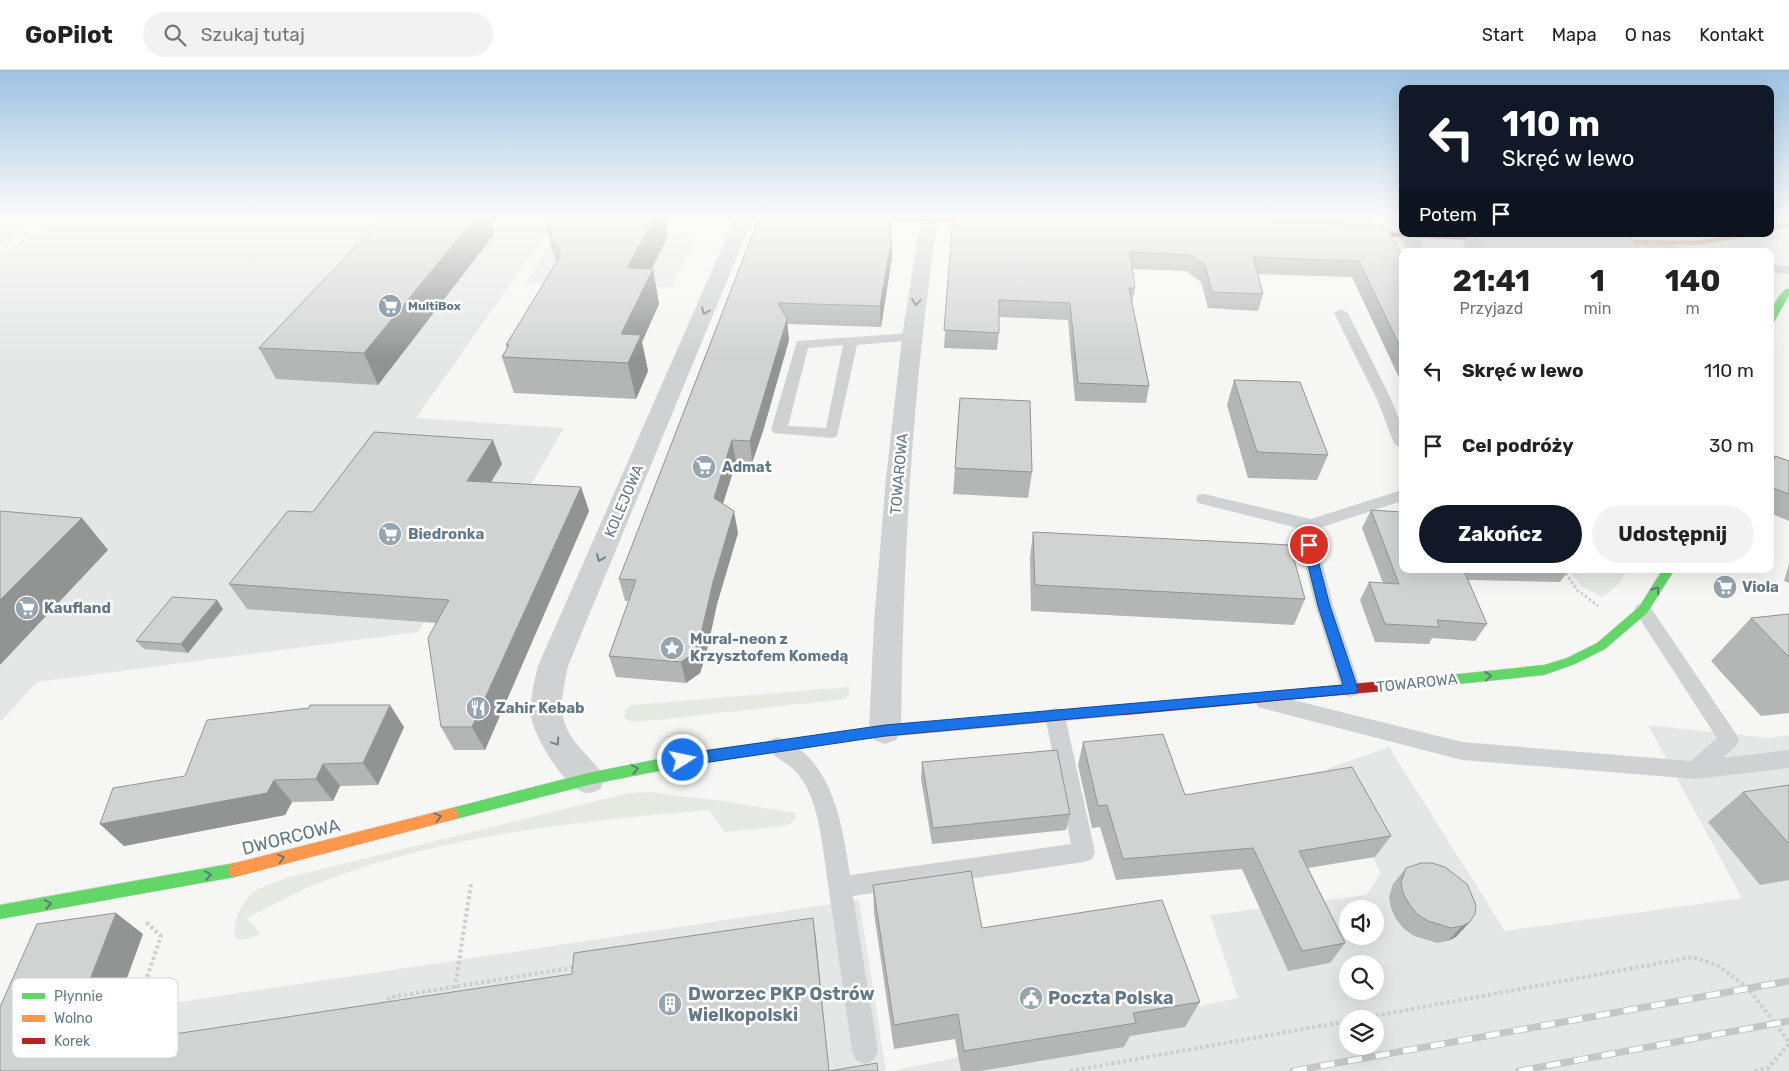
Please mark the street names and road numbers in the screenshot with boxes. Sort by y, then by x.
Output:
street label: TOWAROWA [886,433,912,515]
street label: KOLEJOWA [601,462,647,540]
street label: TOWAROWA [1375,670,1459,696]
street label: DWORCOWA [240,814,342,860]

